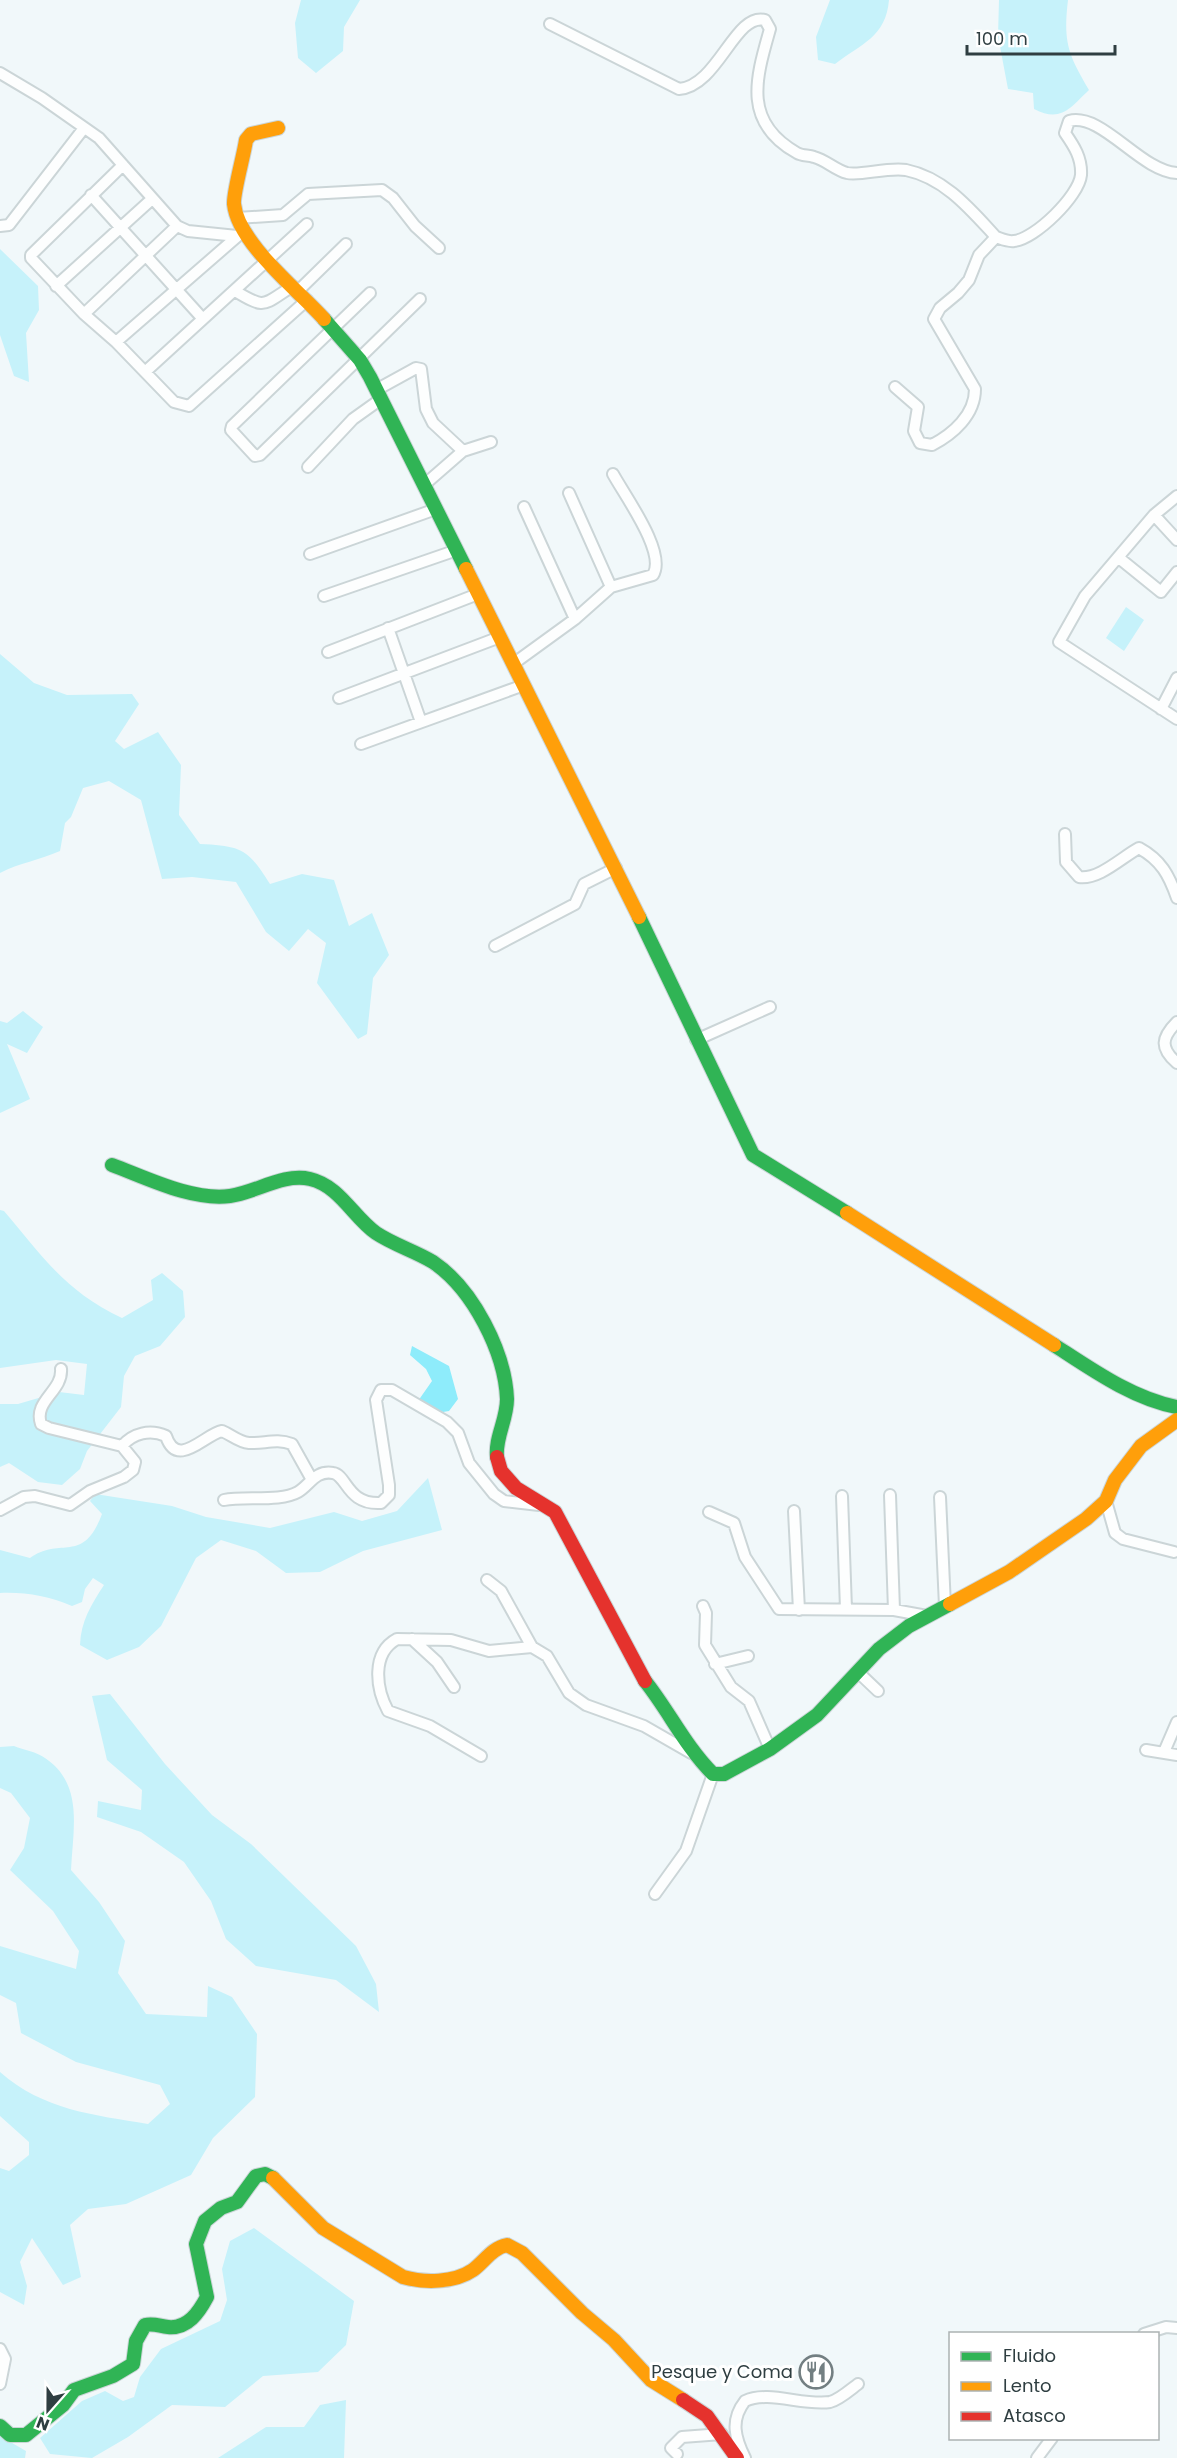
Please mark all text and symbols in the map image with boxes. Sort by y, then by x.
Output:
scale bar [967,18,1116,56]
text: 100 m [976,26,1028,51]
legend [949,2332,1159,2440]
text: Fluido [1003,2343,1056,2368]
restaurant icon: Pesque y Coma [798,2354,834,2390]
place label: Pesque y Coma [651,2359,793,2384]
text: Lento [1003,2373,1052,2398]
north arrow [18,2380,78,2440]
text: Atasco [1003,2403,1066,2428]
text: N [33,2411,53,2436]

